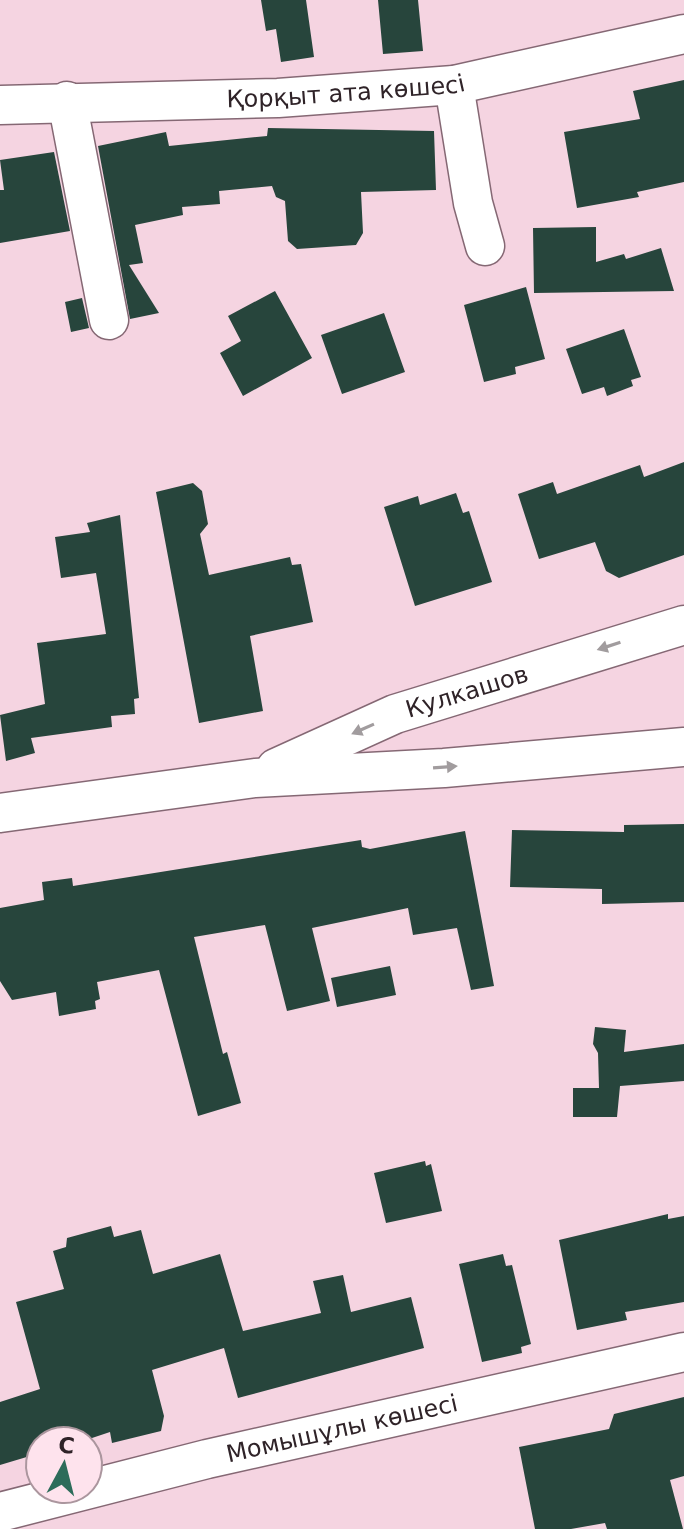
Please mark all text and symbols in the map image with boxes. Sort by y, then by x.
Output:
street label: Қорқыт ата көшесі [226,69,468,113]
one-way arrow [597,641,621,653]
street label: Кулкашов [402,660,532,724]
one-way arrow [351,722,375,736]
one-way arrow [433,760,458,773]
street label: Момышұлы көшесі [224,1389,460,1468]
north arrow [24,1425,104,1505]
text: С [57,1432,76,1459]

